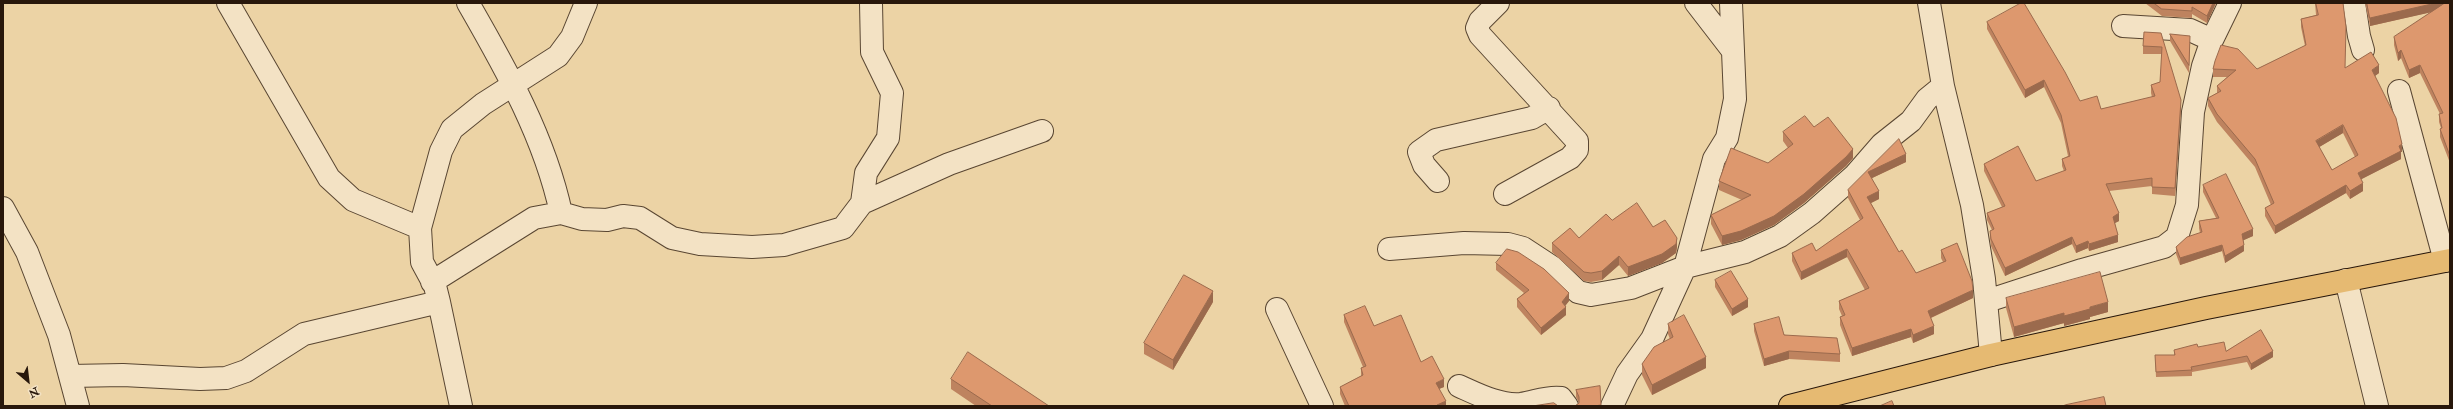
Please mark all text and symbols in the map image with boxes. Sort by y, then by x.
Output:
north arrow [8,361,48,401]
text: N [26,384,41,400]

